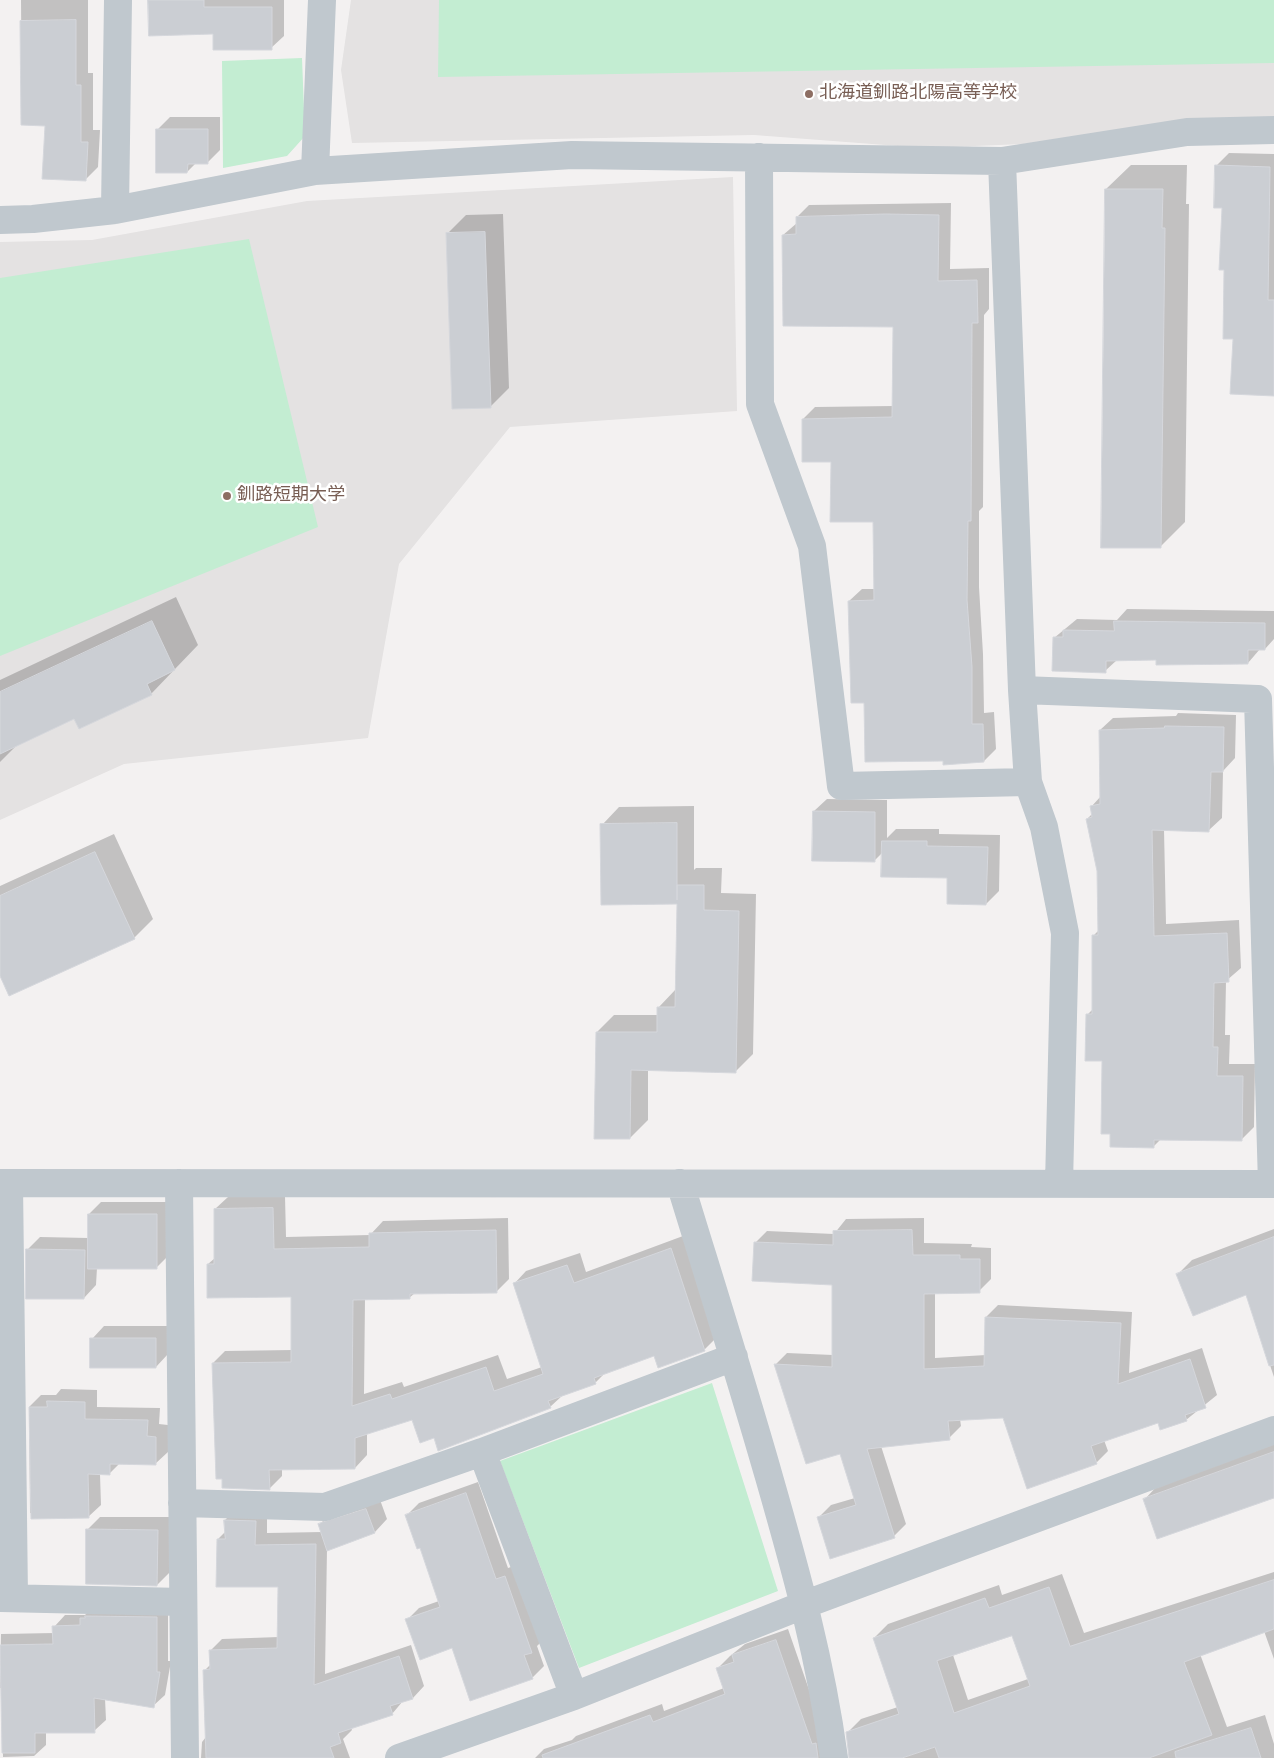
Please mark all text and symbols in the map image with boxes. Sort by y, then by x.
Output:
place label: 北海道釧路北陽高等学校 [819,83,1017,105]
marker: 北海道釧路北陽高等学校 [803,88,815,100]
place label: 釧路短期大学 [237,485,345,507]
marker: 釧路短期大学 [221,490,233,502]

